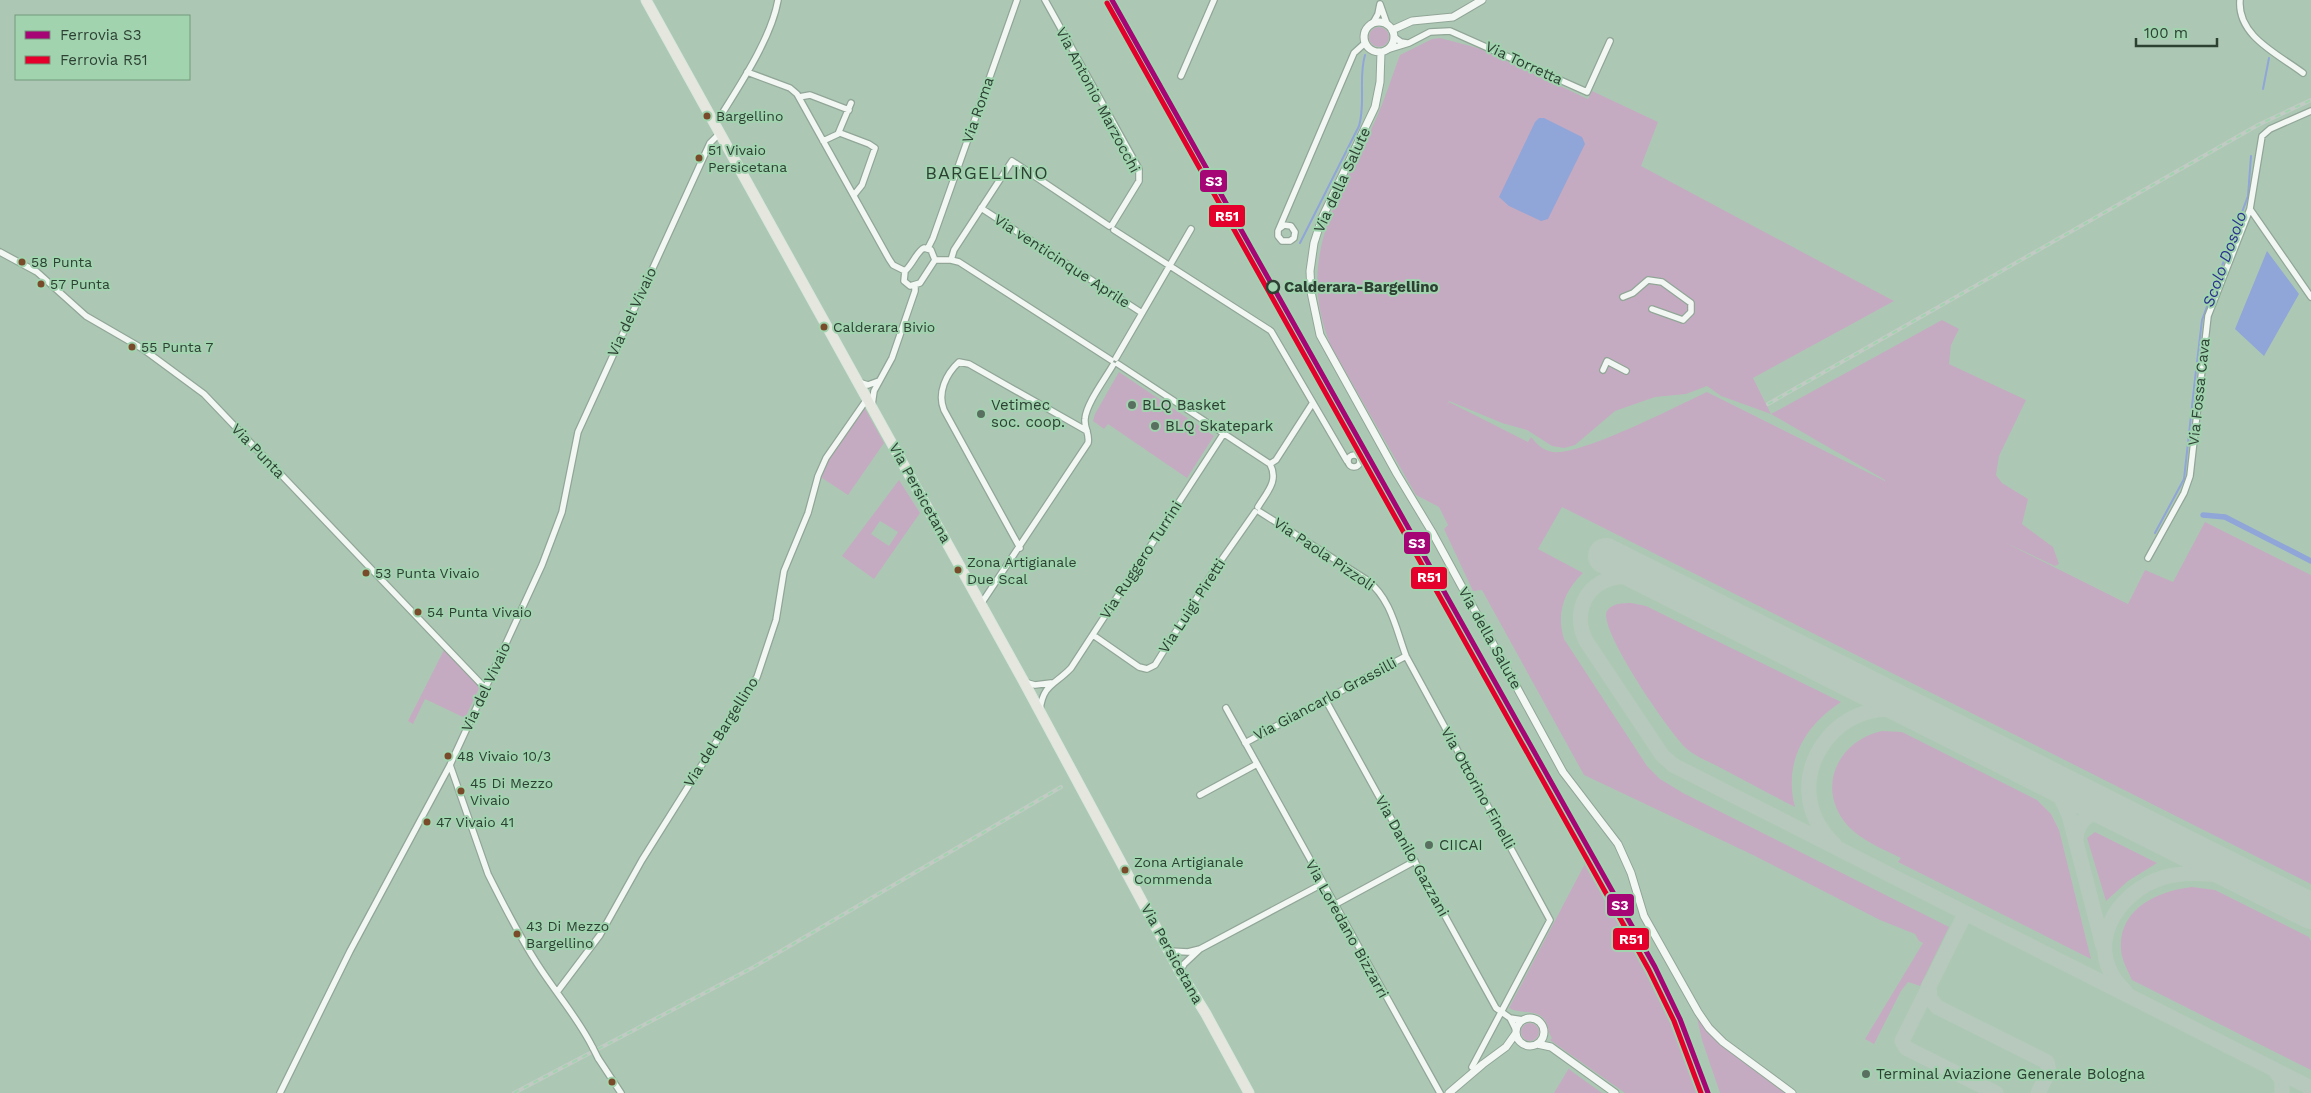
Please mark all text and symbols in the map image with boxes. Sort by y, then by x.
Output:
legend [15,15,190,80]
scale bar [2136,15,2217,47]
street label: Via Antonio Marzocchi [1052,24,1144,176]
text: 100 m [2144,24,2188,42]
text: Ferrovia S3 [60,26,141,44]
street label: Via Torretta [1482,37,1566,89]
text: Ferrovia R51 [60,51,148,69]
street label: Via Roma [958,74,998,145]
place label: Bargellino [716,108,783,124]
marker: Bargellino [702,111,712,121]
street label: Via della Salute [1310,124,1374,236]
place label: 51 Vivaio Persicetana [708,142,787,175]
marker: 51 Vivaio Persicetana [694,153,704,163]
district label: BARGELLINO [925,162,1049,183]
line badge: S3 [1199,169,1228,193]
text: S3 [1205,173,1223,189]
line badge: R51 [1208,204,1246,228]
text: R51 [1215,208,1239,224]
water label: Scolo Dosolo [2198,209,2251,310]
street label: Via venticinque Aprile [991,210,1133,312]
place label: 58 Punta [31,254,92,270]
marker: 58 Punta [17,257,27,267]
street label: Via del Vivaio [603,264,661,360]
place label: 57 Punta [50,276,110,292]
place label: Calderara-Bargellino [1284,278,1439,296]
marker: 57 Punta [36,279,46,289]
marker: Calderara-Bargellino [1266,280,1280,294]
place label: Calderara Bivio [833,319,935,335]
marker: Calderara Bivio [819,322,829,332]
street label: Via Fossa Cava [2184,337,2214,447]
place label: 55 Punta 7 [141,339,213,355]
marker: 55 Punta 7 [127,342,137,352]
place label: Vetimec soc. coop. [991,396,1065,431]
place label: BLQ Basket [1142,396,1227,414]
marker: BLQ Basket [1126,399,1138,411]
marker: Vetimec soc. coop. [975,408,987,420]
place label: BLQ Skatepark [1165,417,1274,435]
street label: Via Punta [227,420,289,483]
marker: BLQ Skatepark [1149,420,1161,432]
street label: Via Persicetana [885,440,955,547]
street label: Via Ruggero Turrini [1096,498,1186,622]
street label: Via Paola Pizzoli [1270,514,1378,594]
line badge: S3 [1403,531,1431,555]
text: S3 [1408,535,1426,551]
place label: Zona Artigianale Due Scal [967,554,1077,587]
street label: Via Luigi Piretti [1155,555,1229,657]
place label: 53 Punta Vivaio [375,565,480,581]
marker: Zona Artigianale Due Scal [953,565,963,575]
line badge: R51 [1410,566,1448,590]
marker: 53 Punta Vivaio [361,568,371,578]
text: R51 [1417,569,1441,585]
street label: Via della Salute [1454,584,1526,692]
place label: 54 Punta Vivaio [427,604,532,620]
marker: 54 Punta Vivaio [413,607,423,617]
street label: Via del Vivaio [457,639,515,735]
street label: Via Giancarlo Grassilli [1250,654,1400,744]
street label: Via del Bargellino [680,674,762,790]
street label: Via Ottorino Finelli [1437,724,1519,852]
place label: 48 Vivaio 10/3 [457,748,551,764]
marker: 48 Vivaio 10/3 [443,751,453,761]
place label: 45 Di Mezzo Vivaio [470,775,553,808]
marker: 45 Di Mezzo Vivaio [456,786,466,796]
street label: Via Danilo Gazzani [1371,792,1453,920]
place label: 47 Vivaio 41 [436,814,514,830]
marker: 47 Vivaio 41 [422,817,432,827]
place label: CIICAI [1439,836,1483,854]
marker: CIICAI [1423,839,1435,851]
place label: Zona Artigianale Commenda [1134,854,1244,887]
street label: Via Loredano Bizzarri [1302,857,1392,1001]
marker: Zona Artigianale Commenda [1120,865,1130,875]
line badge: S3 [1606,893,1635,917]
text: S3 [1611,897,1629,913]
street label: Via Persicetana [1137,901,1207,1008]
place label: 43 Di Mezzo Bargellino [526,918,609,951]
line badge: R51 [1612,927,1650,951]
marker: 43 Di Mezzo Bargellino [512,929,522,939]
text: R51 [1619,931,1643,947]
place label: Terminal Aviazione Generale Bologna [1876,1065,2145,1083]
marker: Terminal Aviazione Generale Bologna [1860,1068,1872,1080]
unlabelled marker [607,1077,617,1087]

